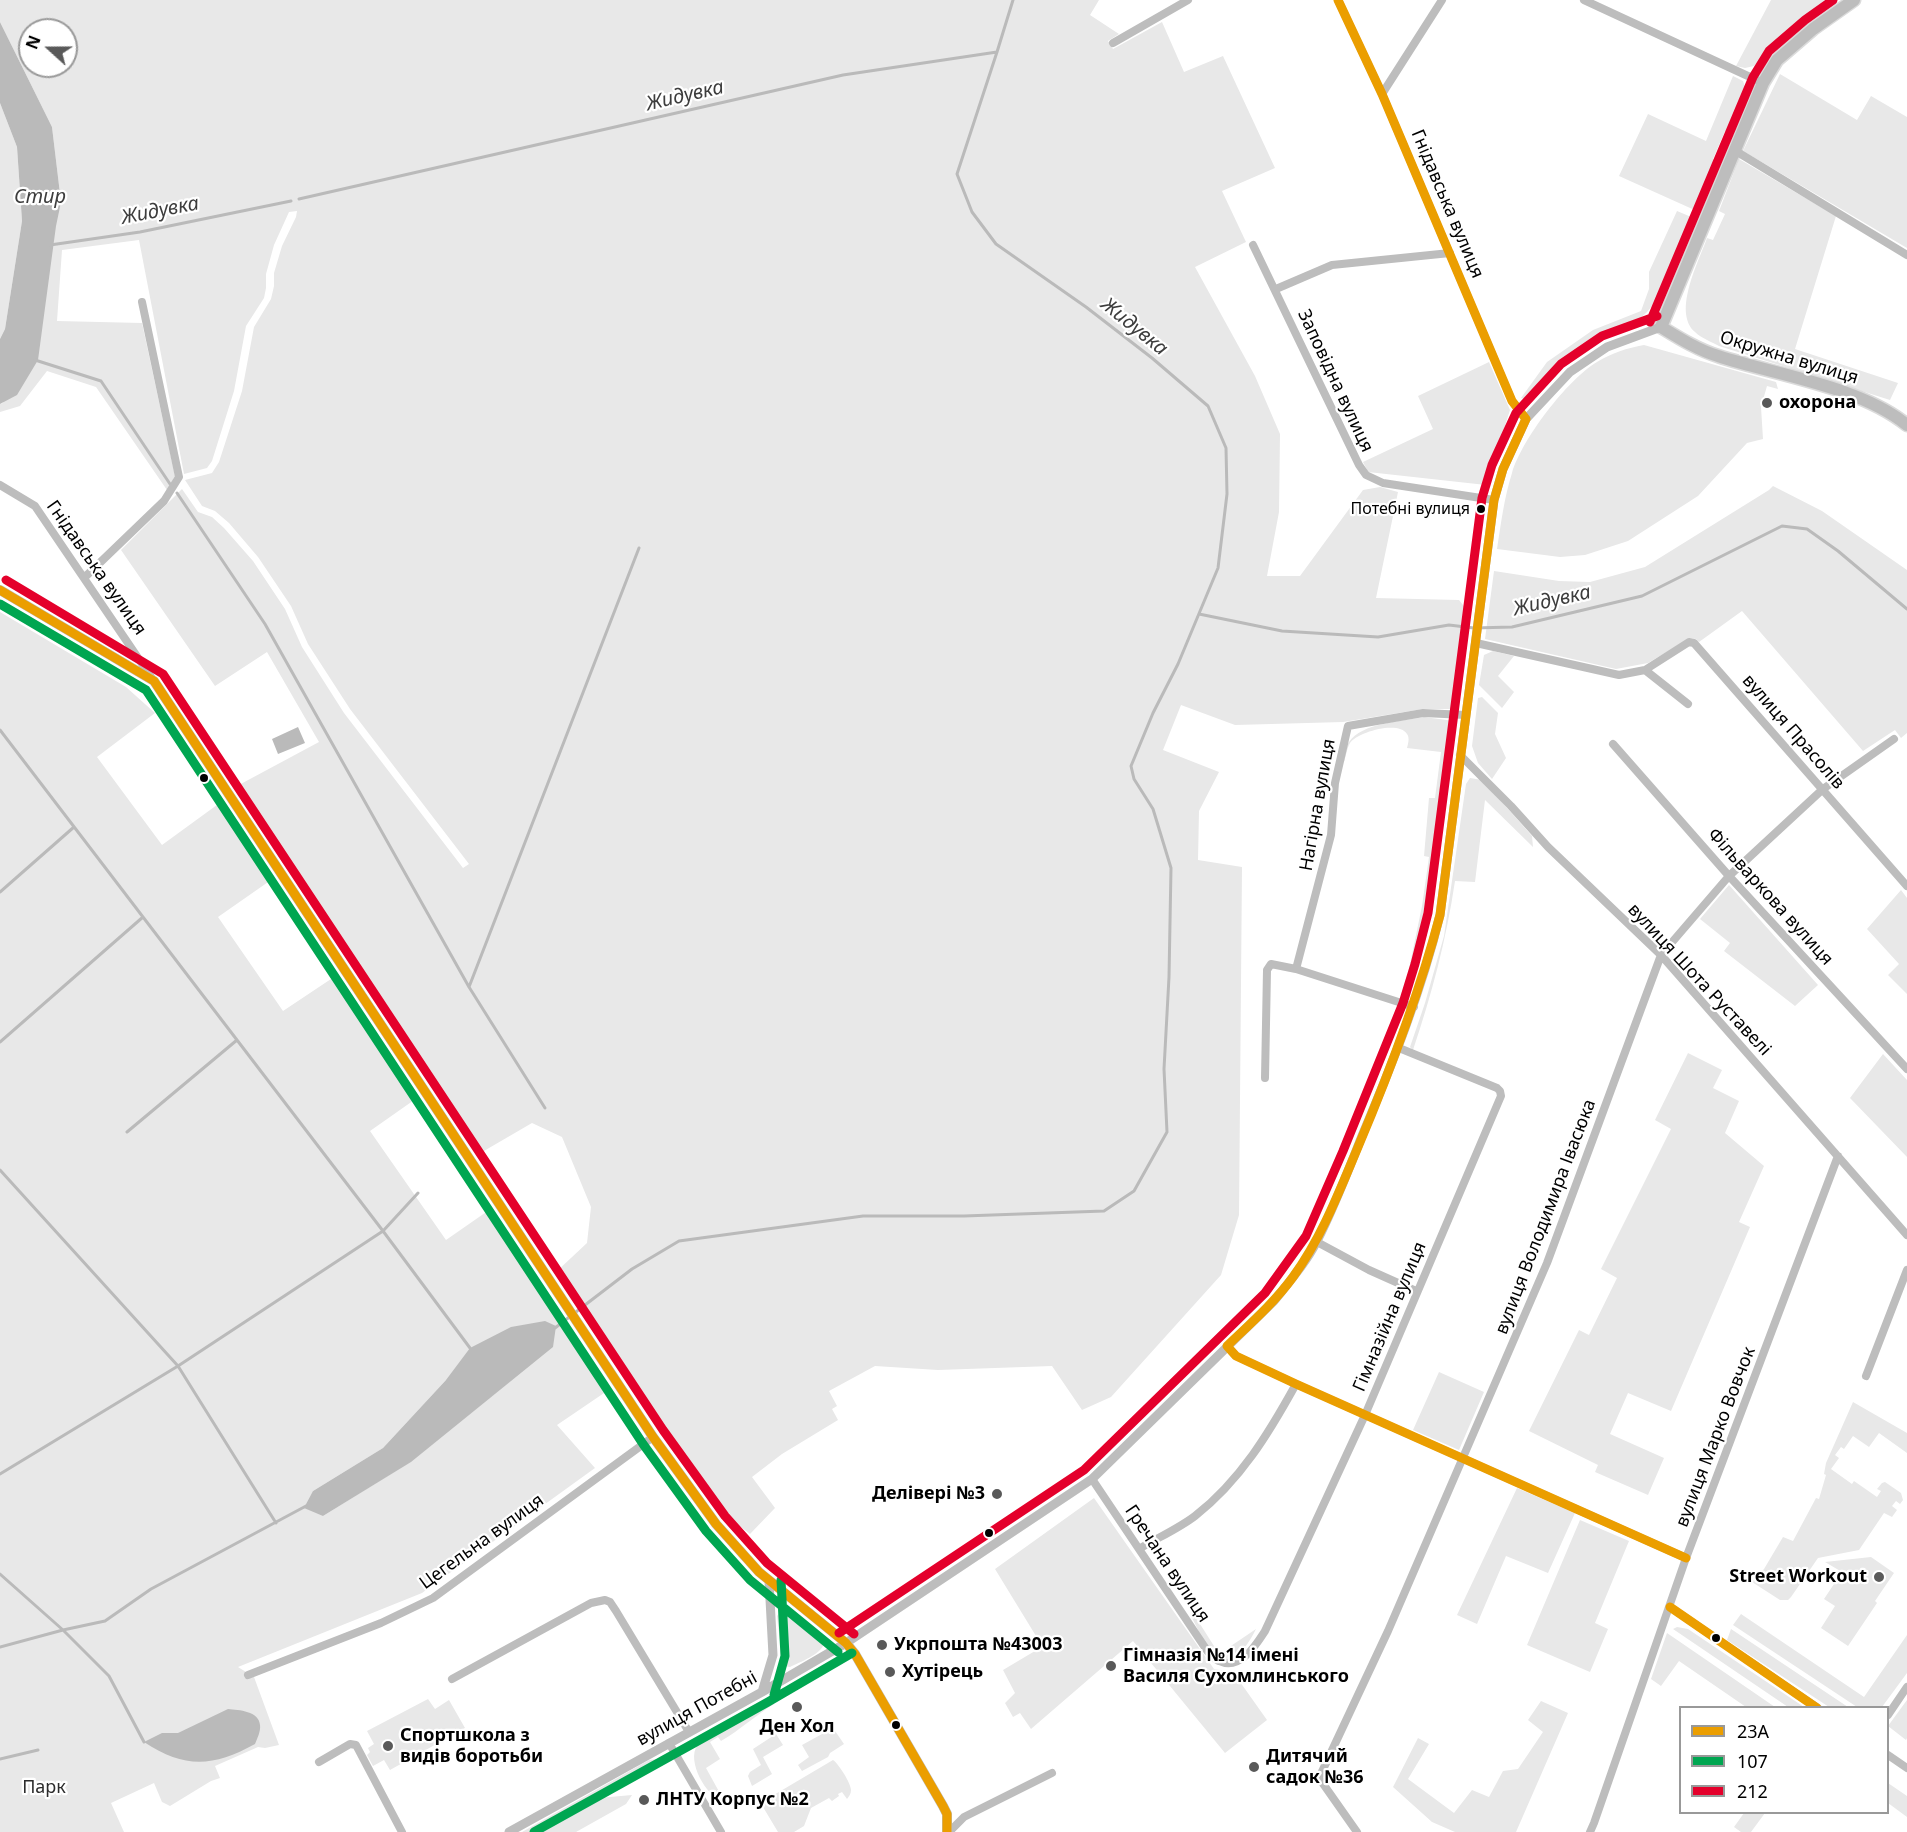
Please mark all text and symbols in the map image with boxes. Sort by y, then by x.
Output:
north arrow [18,18,78,78]
text: N [20,32,46,52]
water label: Жидувка [644,75,726,117]
street label: Гнідавська вулиця [1406,126,1488,282]
water label: Стир [14,185,66,209]
water label: Жидувка [119,192,201,230]
water label: Жидувка [1096,293,1172,361]
street label: Заповідна вулиця [1292,306,1378,456]
street label: Окружна вулиця [1717,327,1861,389]
place label: охорона [1779,392,1856,414]
marker: охорона [1760,396,1774,410]
street label: Гнідавська вулиця [41,497,151,639]
place label: Потебні вулиця [1351,499,1470,519]
marker: Потебні вулиця [1475,503,1487,515]
water label: Жидувка [1511,580,1593,622]
street label: вулиця Прасолів [1737,670,1849,794]
street label: Нагірна вулиця [1296,737,1340,873]
unlabelled marker [198,772,210,784]
street label: Фільваркова вулиця [1703,824,1837,970]
street label: вулиця Шота Руставелі [1623,899,1775,1061]
street label: вулиця Володимира Івасюка [1491,1096,1601,1338]
street label: Гімназійна вулиця [1349,1239,1431,1395]
street label: вулиця Марко Вовчок [1672,1344,1760,1530]
place label: Делівері №3 [872,1483,985,1505]
marker: Делівері №3 [990,1487,1004,1501]
street label: Цегельна вулиця [416,1490,548,1594]
street label: Гречана вулиця [1120,1501,1214,1627]
unlabelled marker [983,1527,995,1539]
place label: Street Workout [1729,1566,1867,1588]
marker: Street Workout [1872,1570,1886,1584]
unlabelled marker [1710,1632,1722,1644]
place label: Укрпошта №43003 [894,1634,1062,1656]
marker: Укрпошта №43003 [875,1638,889,1652]
place label: Гімназія №14 імені Василя Сухомлинського [1123,1645,1349,1688]
marker: Гімназія №14 імені Василя Сухомлинського [1104,1659,1118,1673]
place label: Хутірець [902,1661,983,1683]
marker: Хутірець [883,1665,897,1679]
street label: вулиця Потебні [633,1667,761,1751]
marker: Ден Хол [790,1700,804,1714]
legend [1679,1706,1889,1814]
place label: Ден Хол [759,1716,835,1738]
unlabelled marker [890,1719,902,1731]
text: 23А [1737,1719,1769,1743]
place label: Спортшкола з видів боротьби [400,1725,543,1768]
marker: Спортшкола з видів боротьби [381,1739,395,1753]
place label: Дитячий садок №36 [1266,1746,1364,1788]
text: 107 [1737,1749,1768,1773]
marker: Дитячий садок №36 [1247,1760,1261,1774]
park label: Парк [22,1777,66,1799]
text: 212 [1737,1779,1768,1803]
place label: ЛНТУ Корпус №2 [656,1789,809,1811]
marker: ЛНТУ Корпус №2 [637,1793,651,1807]

